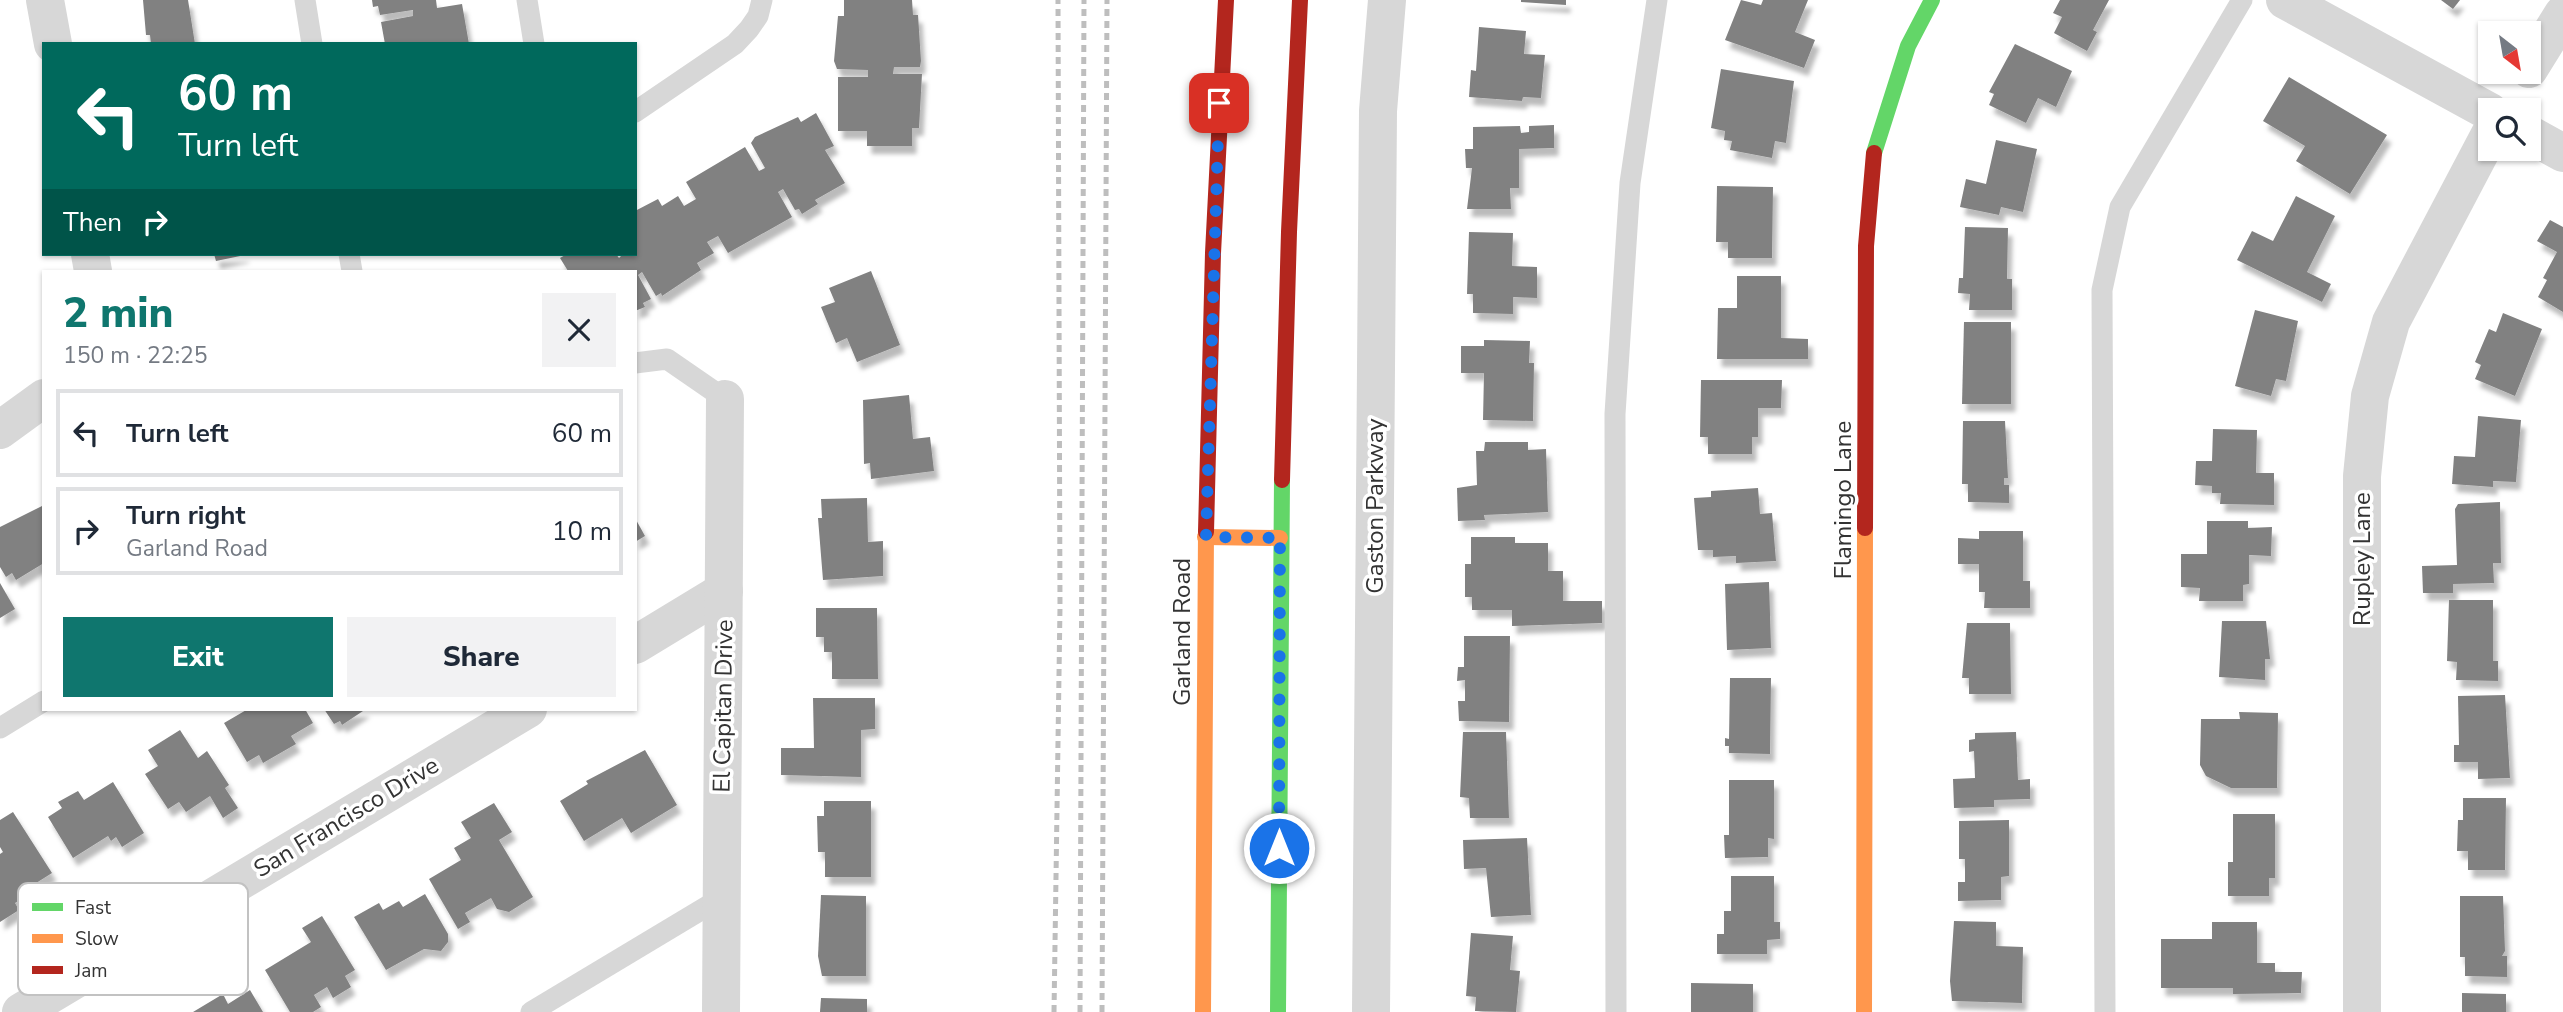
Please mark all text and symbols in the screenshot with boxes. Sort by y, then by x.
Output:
north arrow [2478,21,2541,84]
map controls [2478,21,2541,161]
text: 60 m [178,60,293,127]
icon: left [63,70,154,161]
pin [1189,73,1249,133]
icon: arrive [1200,84,1238,122]
button: search [2478,98,2541,161]
text: Turn left [178,124,298,167]
icon: right [136,203,174,241]
text: Then [63,205,122,240]
text: 2 min [63,285,173,342]
button: close [542,293,616,367]
text: 150 m · 22:25 [63,340,208,371]
icon: left [67,414,105,452]
text: Turn left [126,416,229,451]
text: 60 m [552,416,612,451]
street label: Gaston Parkway [1359,418,1391,594]
street label: Flamingo Lane [1827,421,1859,579]
street label: Rupley Lane [2346,492,2378,626]
text: Turn right [126,498,245,533]
icon: right [67,512,105,550]
text: 10 m [552,514,612,549]
text: Garland Road [126,533,268,564]
street label: Garland Road [1166,558,1198,706]
button: Exit [63,617,333,697]
button: Share [347,617,616,697]
street label: El Capitan Drive [705,619,741,793]
street label: San Francisco Drive [248,749,444,885]
position arrow [1242,811,1316,885]
legend [18,883,248,995]
text: Fast [75,895,111,921]
text: Slow [75,926,119,952]
text: Jam [74,958,108,984]

